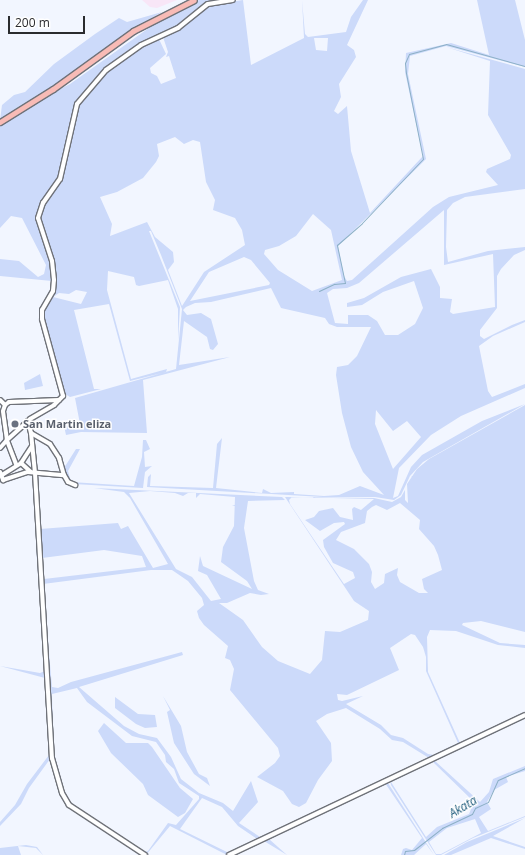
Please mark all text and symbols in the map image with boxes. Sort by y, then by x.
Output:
scale bar [10,8,87,34]
text: 200 m [15,14,50,31]
place label: San Martin eliza [23,417,111,431]
marker: San Martin eliza [10,419,20,429]
water label: Akata [446,793,480,821]

